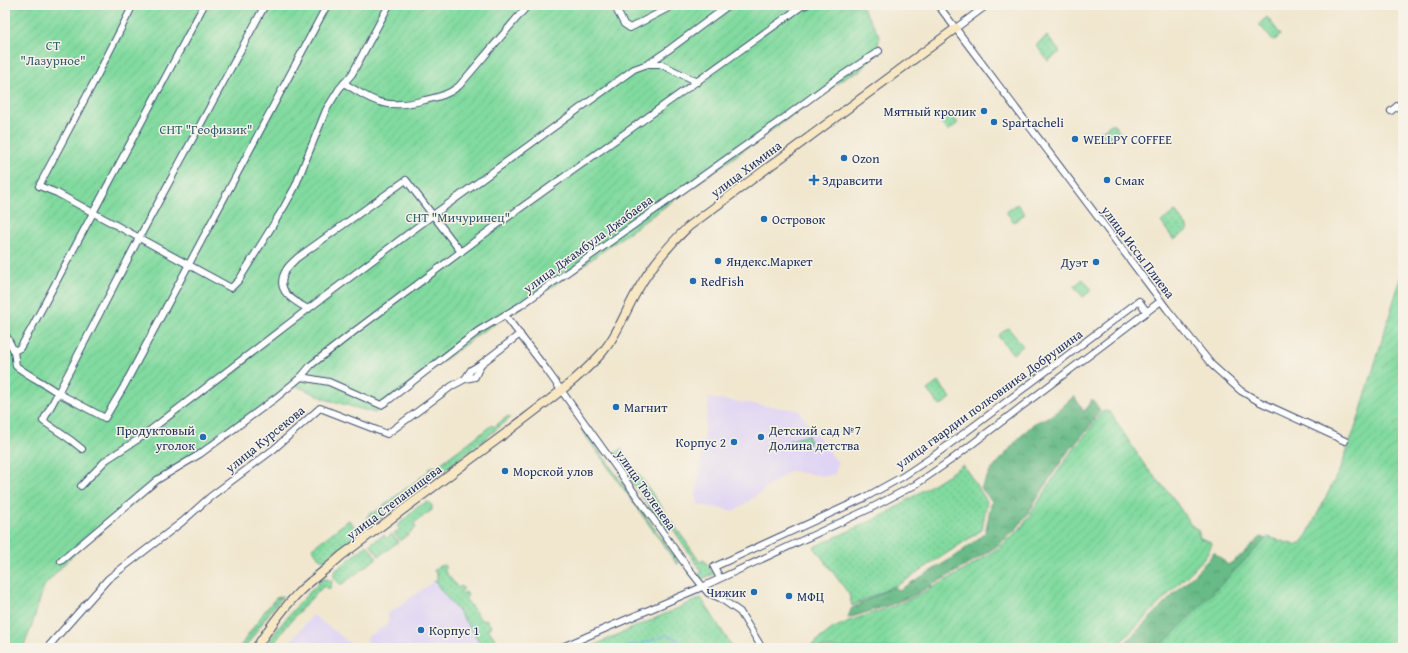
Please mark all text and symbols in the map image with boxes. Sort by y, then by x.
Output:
park label: СТ "Лазурное" [20,36,86,70]
place label: Мятный кролик [884,102,976,121]
marker: Мятный кролик [979,106,989,116]
place label: Spartacheli [1002,113,1064,132]
marker: Spartacheli [989,117,999,127]
park label: СНТ "Геофизик" [160,120,252,139]
place label: WELLPY COFFEE [1083,130,1172,149]
marker: WELLPY COFFEE [1070,134,1080,144]
street label: улица Химина [706,136,786,203]
place label: Ozon [852,149,880,168]
marker: Ozon [839,153,849,163]
place label: Здравсити [822,171,883,190]
place label: Смак [1115,171,1145,190]
marker: Здравсити [809,175,819,185]
marker: Смак [1102,175,1112,185]
street label: улица Джамбула Джабаева [518,190,657,298]
street label: улица Иссы Плиева [1096,201,1180,303]
park label: СНТ "Мичуринец" [406,208,510,227]
place label: Островок [772,210,826,229]
marker: Островок [759,214,769,224]
place label: Яндекс.Маркет [725,252,813,271]
place label: Дуэт [1060,253,1089,272]
marker: Яндекс.Маркет [713,256,723,266]
marker: Дуэт [1091,257,1101,267]
place label: RedFish [701,272,745,291]
marker: RedFish [688,276,698,286]
street label: улица гвардии полковника Добрушина [891,324,1087,474]
place label: Магнит [624,398,668,417]
street label: улица Курсекова [220,400,309,478]
marker: Магнит [611,402,621,412]
place label: Продуктовый уголок [116,421,195,455]
place label: Детский сад №7 Долина детства [768,421,861,455]
marker: Продуктовый уголок [198,432,208,442]
marker: Детский сад №7 Долина детства [756,432,766,442]
place label: Корпус 2 [676,433,726,452]
marker: Корпус 2 [729,437,739,447]
street label: улица Тюленева [611,445,681,535]
street label: улица Степанищева [342,459,446,545]
place label: Морской улов [513,462,593,481]
marker: Морской улов [500,466,510,476]
place label: Чижик [706,583,746,602]
marker: Чижик [749,587,759,597]
place label: МФЦ [797,587,825,606]
marker: МФЦ [784,591,794,601]
place label: Корпус 1 [429,621,479,640]
marker: Корпус 1 [416,625,426,635]

